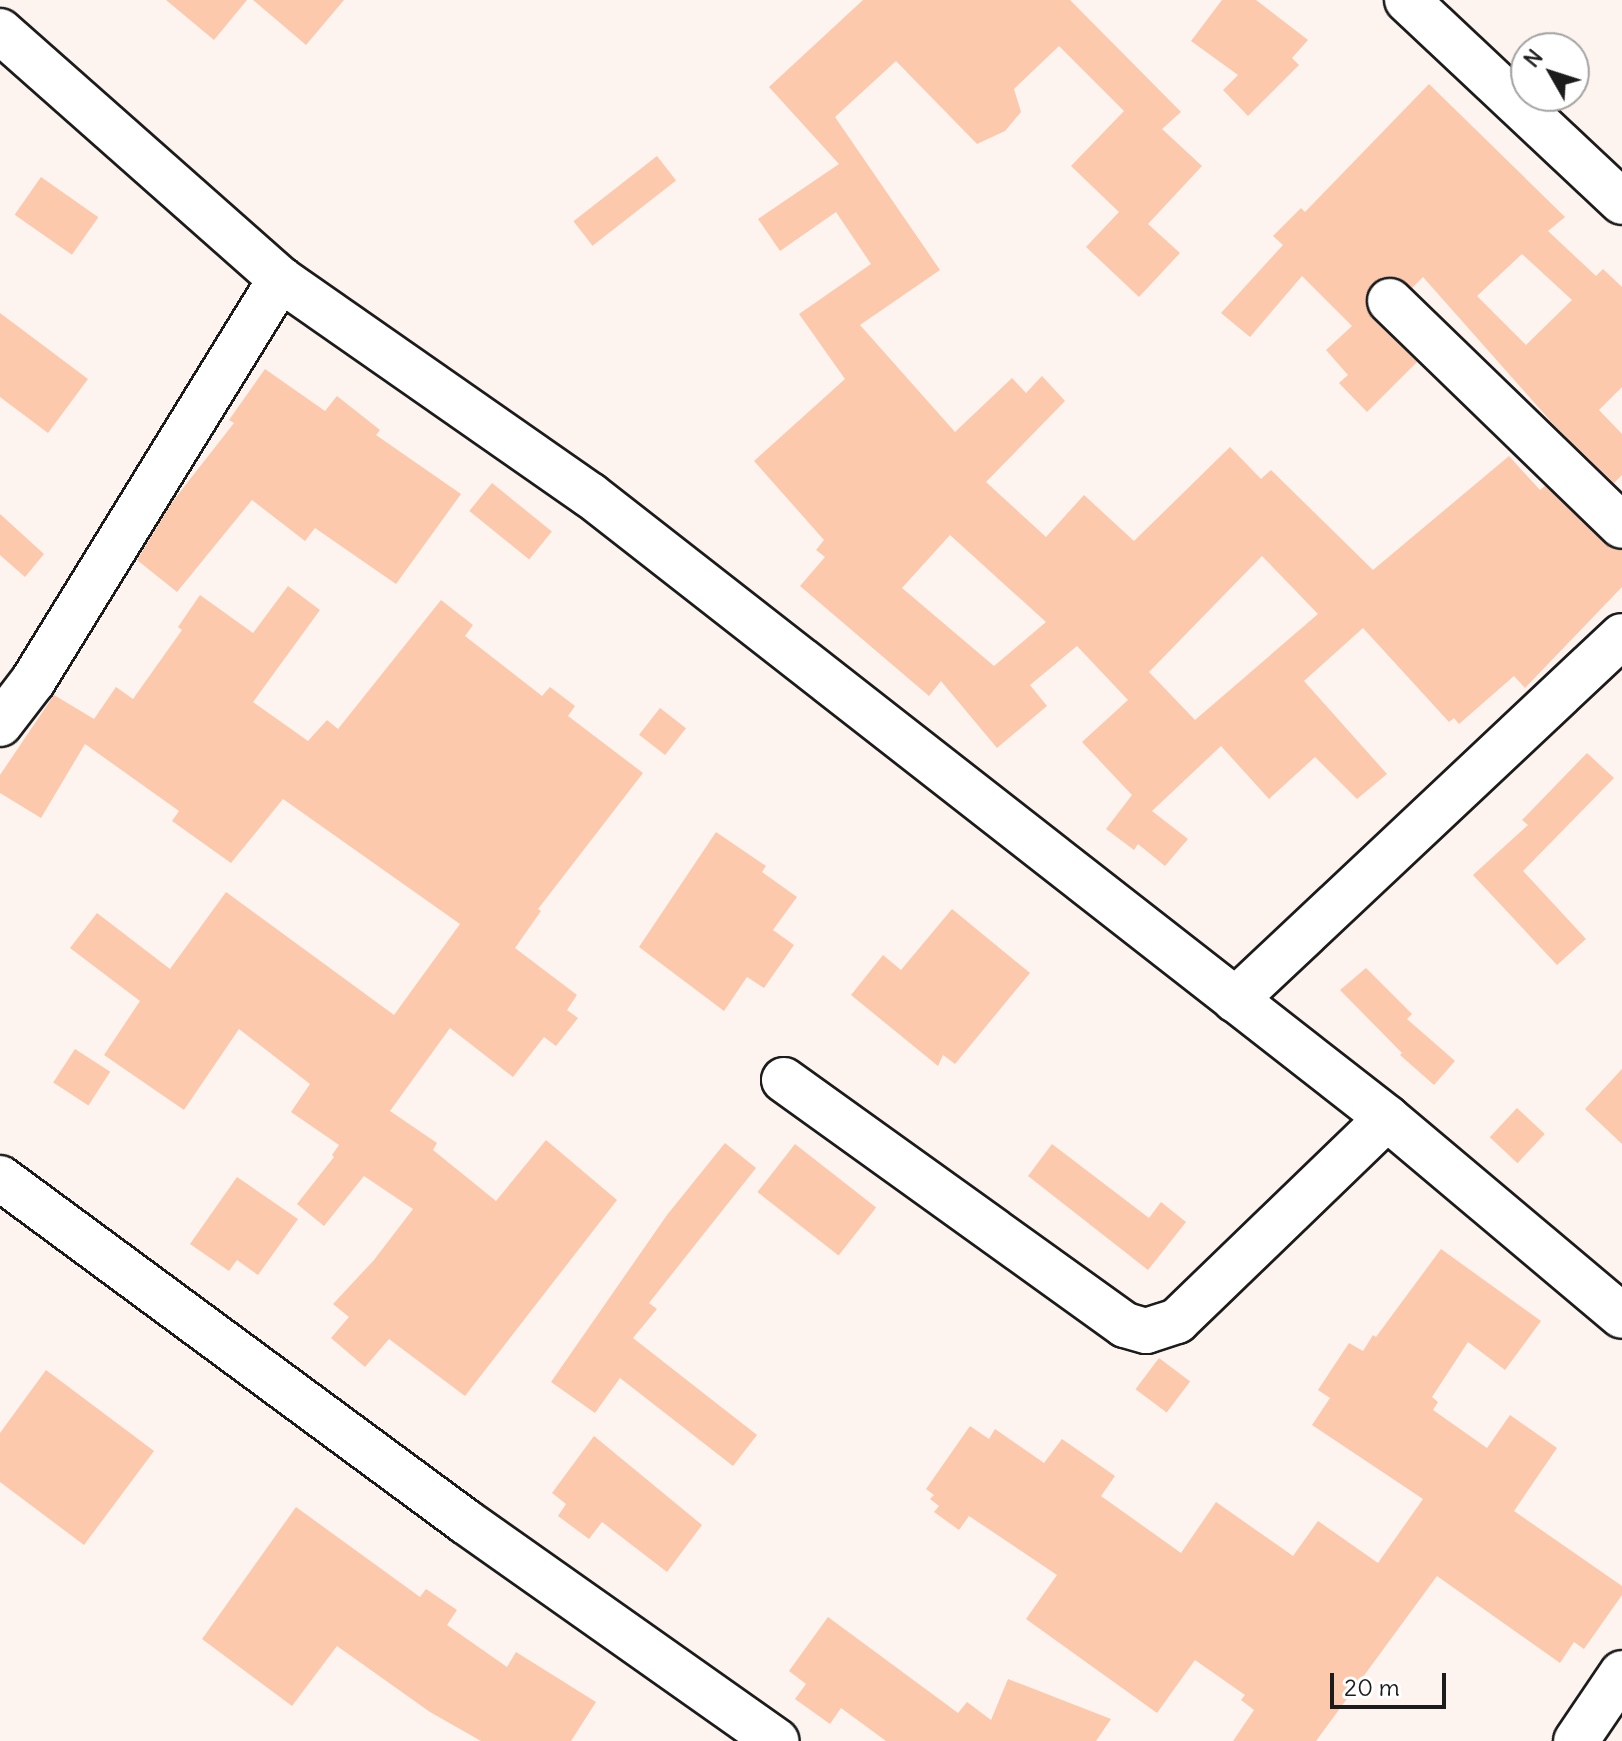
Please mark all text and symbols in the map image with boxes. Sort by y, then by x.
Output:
north arrow [1510,32,1590,112]
text: N [1517,43,1549,73]
scale bar [1334,1657,1450,1707]
text: 20 m [1344,1672,1400,1702]

